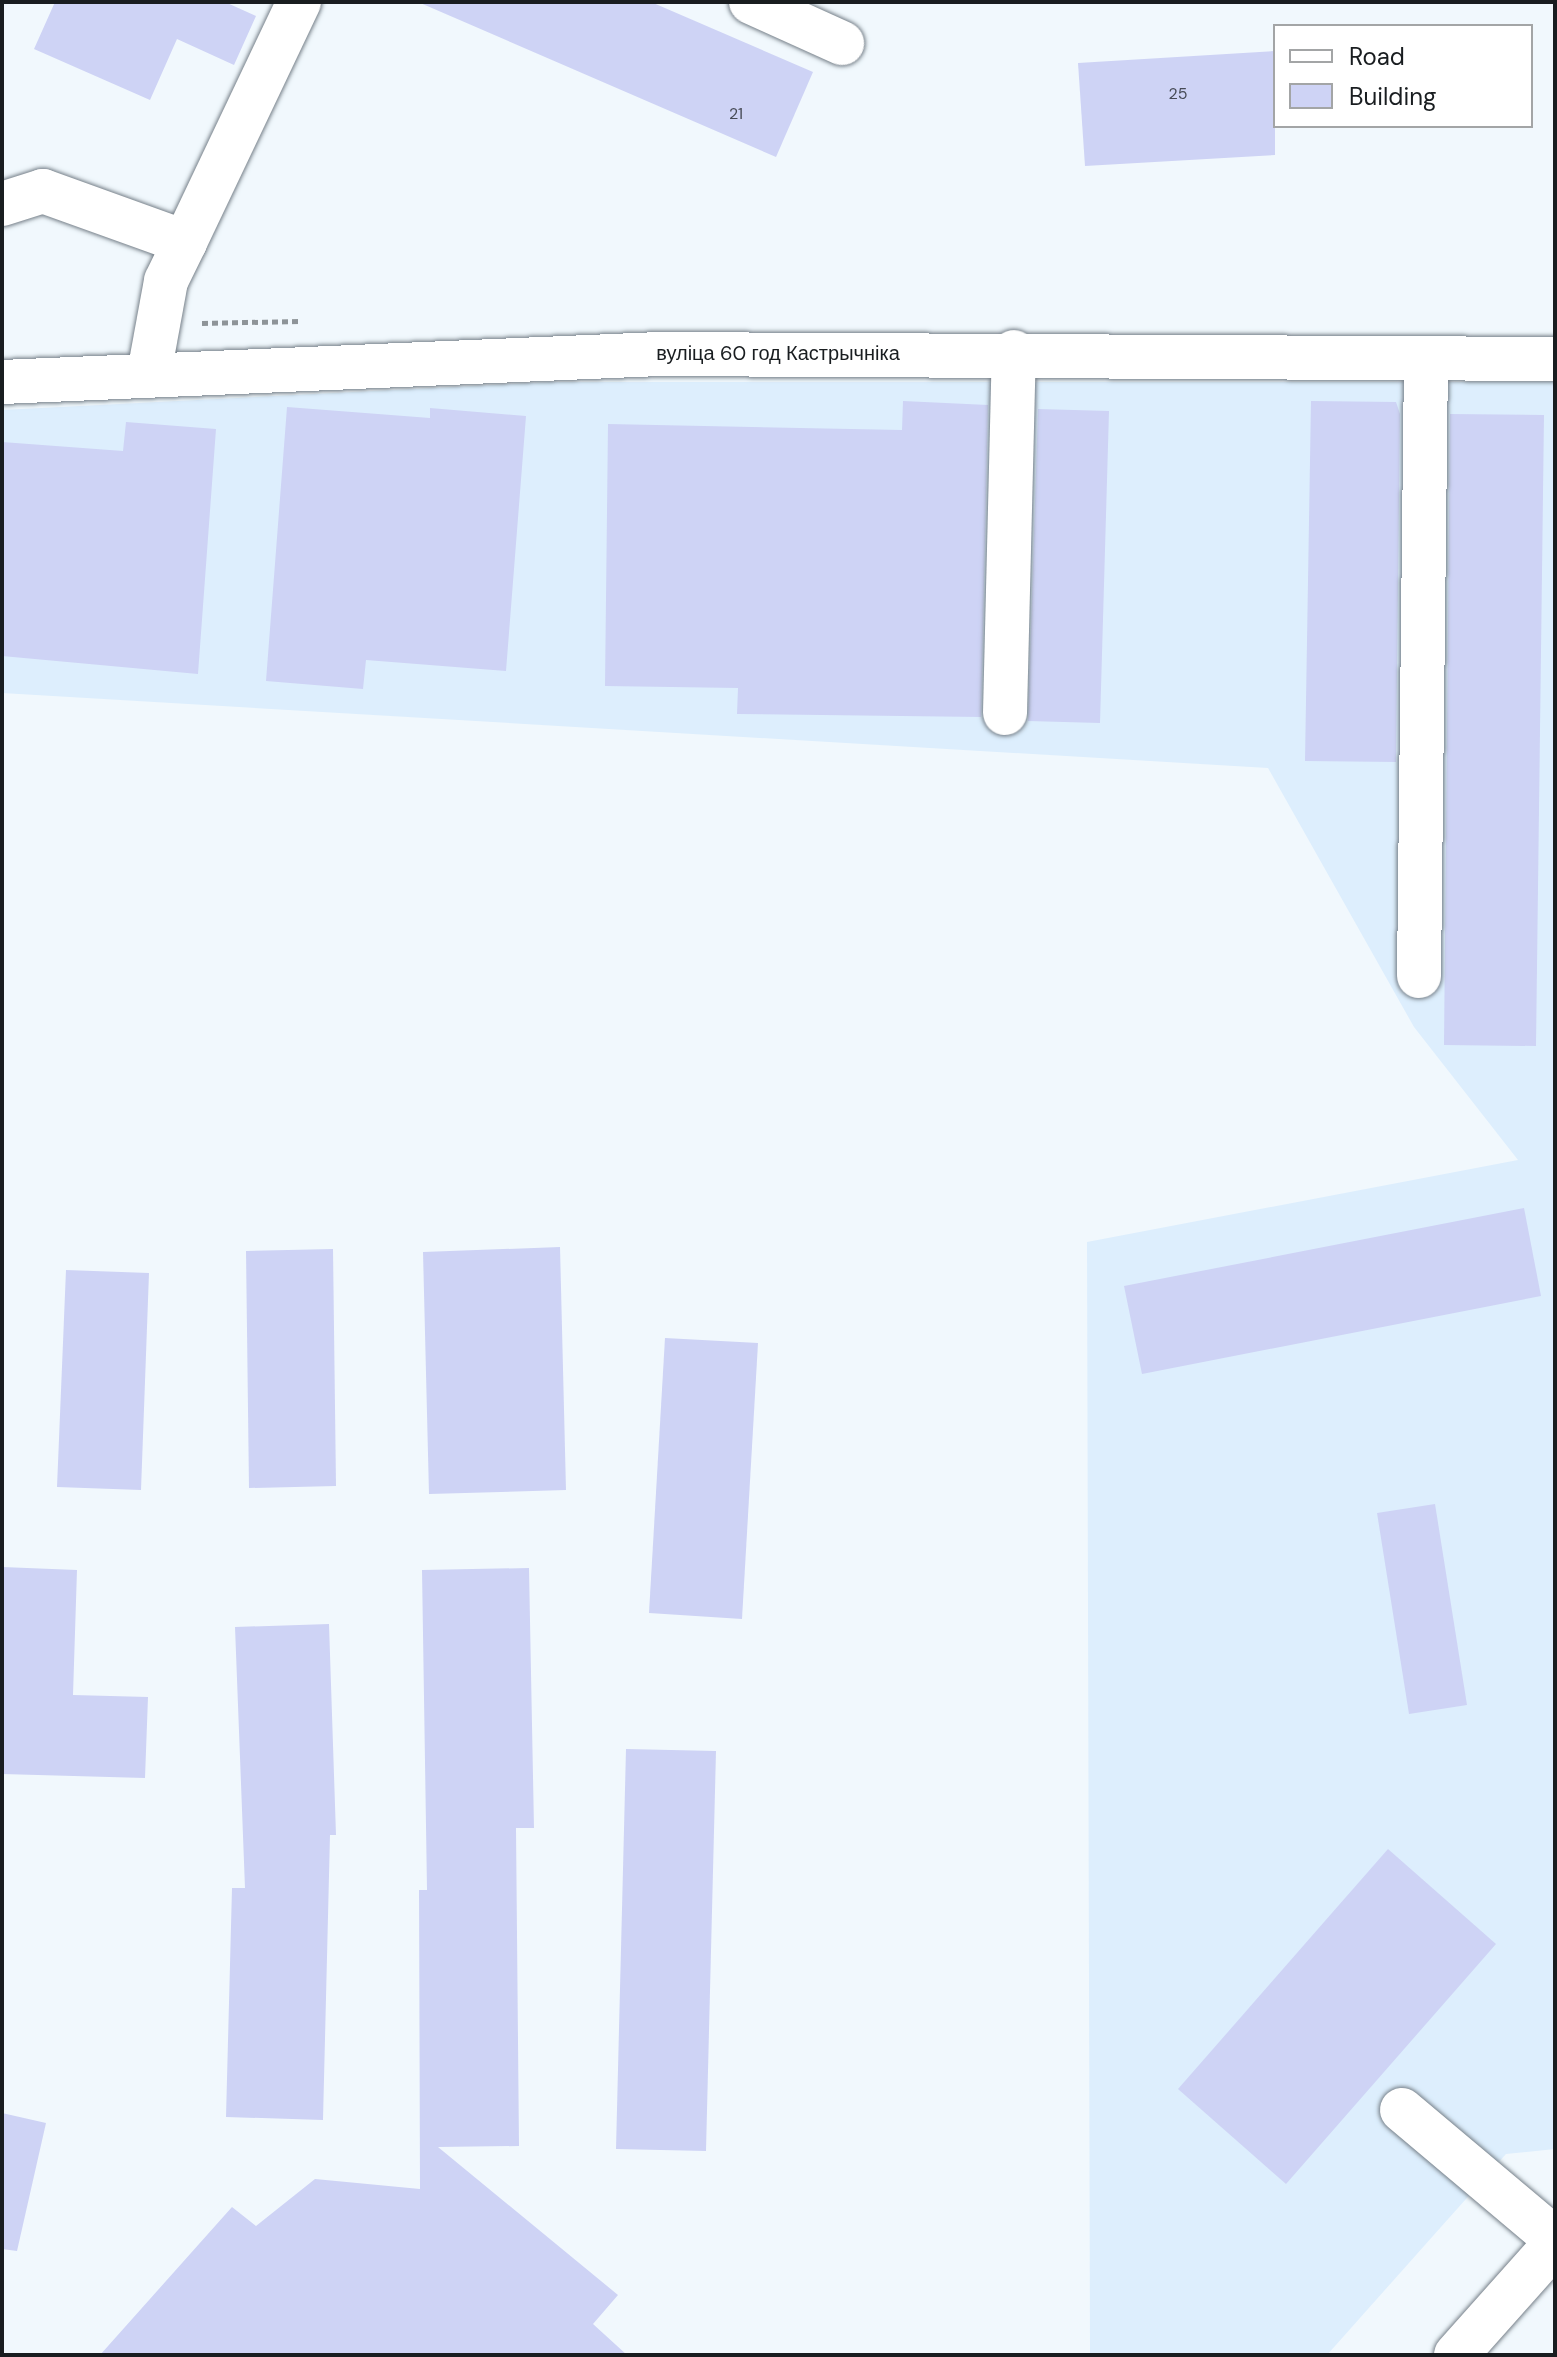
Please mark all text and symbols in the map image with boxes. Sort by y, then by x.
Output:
legend [1273,24,1533,128]
text: Road [1349,41,1405,72]
text: Building [1349,81,1436,112]
house number: 25 [1169,84,1187,104]
house number: 21 [729,104,743,124]
street label: вуліца 60 год Кастрычніка [656,341,900,365]

